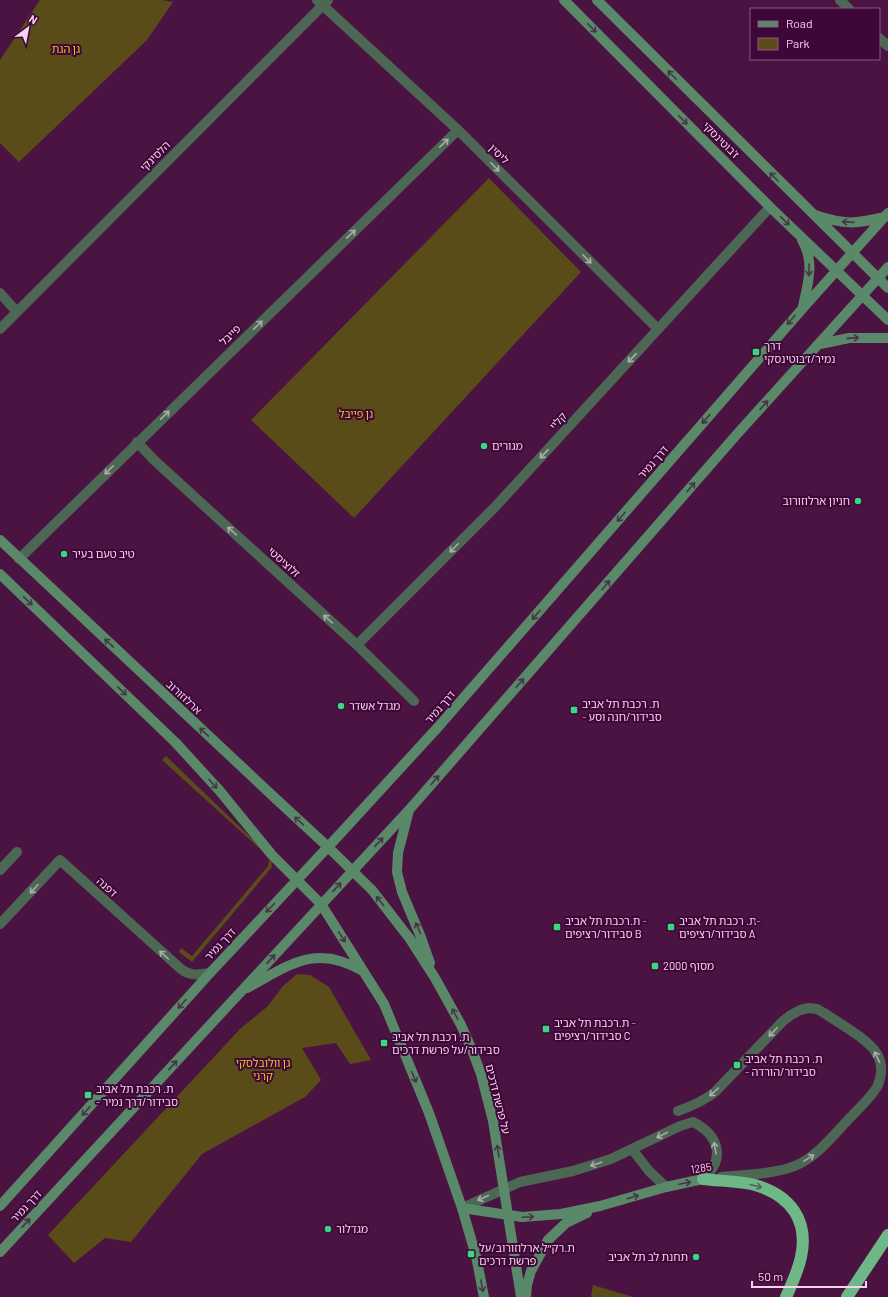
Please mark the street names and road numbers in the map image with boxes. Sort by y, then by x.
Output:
street label: ז'בוטינסקי [700,119,743,161]
street label: הלסינקי [137,138,172,173]
street label: ליסין [487,141,512,166]
street label: פייבל [216,321,243,348]
street label: קליי [546,409,569,432]
street label: דרך נמיר [635,442,671,481]
street label: זלוציסטי [265,544,303,580]
street label: ארלוזורוב [164,677,205,716]
street label: דרך נמיר [422,687,458,726]
street label: דפנה [94,874,120,899]
street label: דרך נמיר [201,925,238,963]
street label: על פרשת דרכים [483,1062,513,1135]
street label: 1285 [689,1159,713,1176]
street label: דרך נמיר [7,1187,44,1225]

